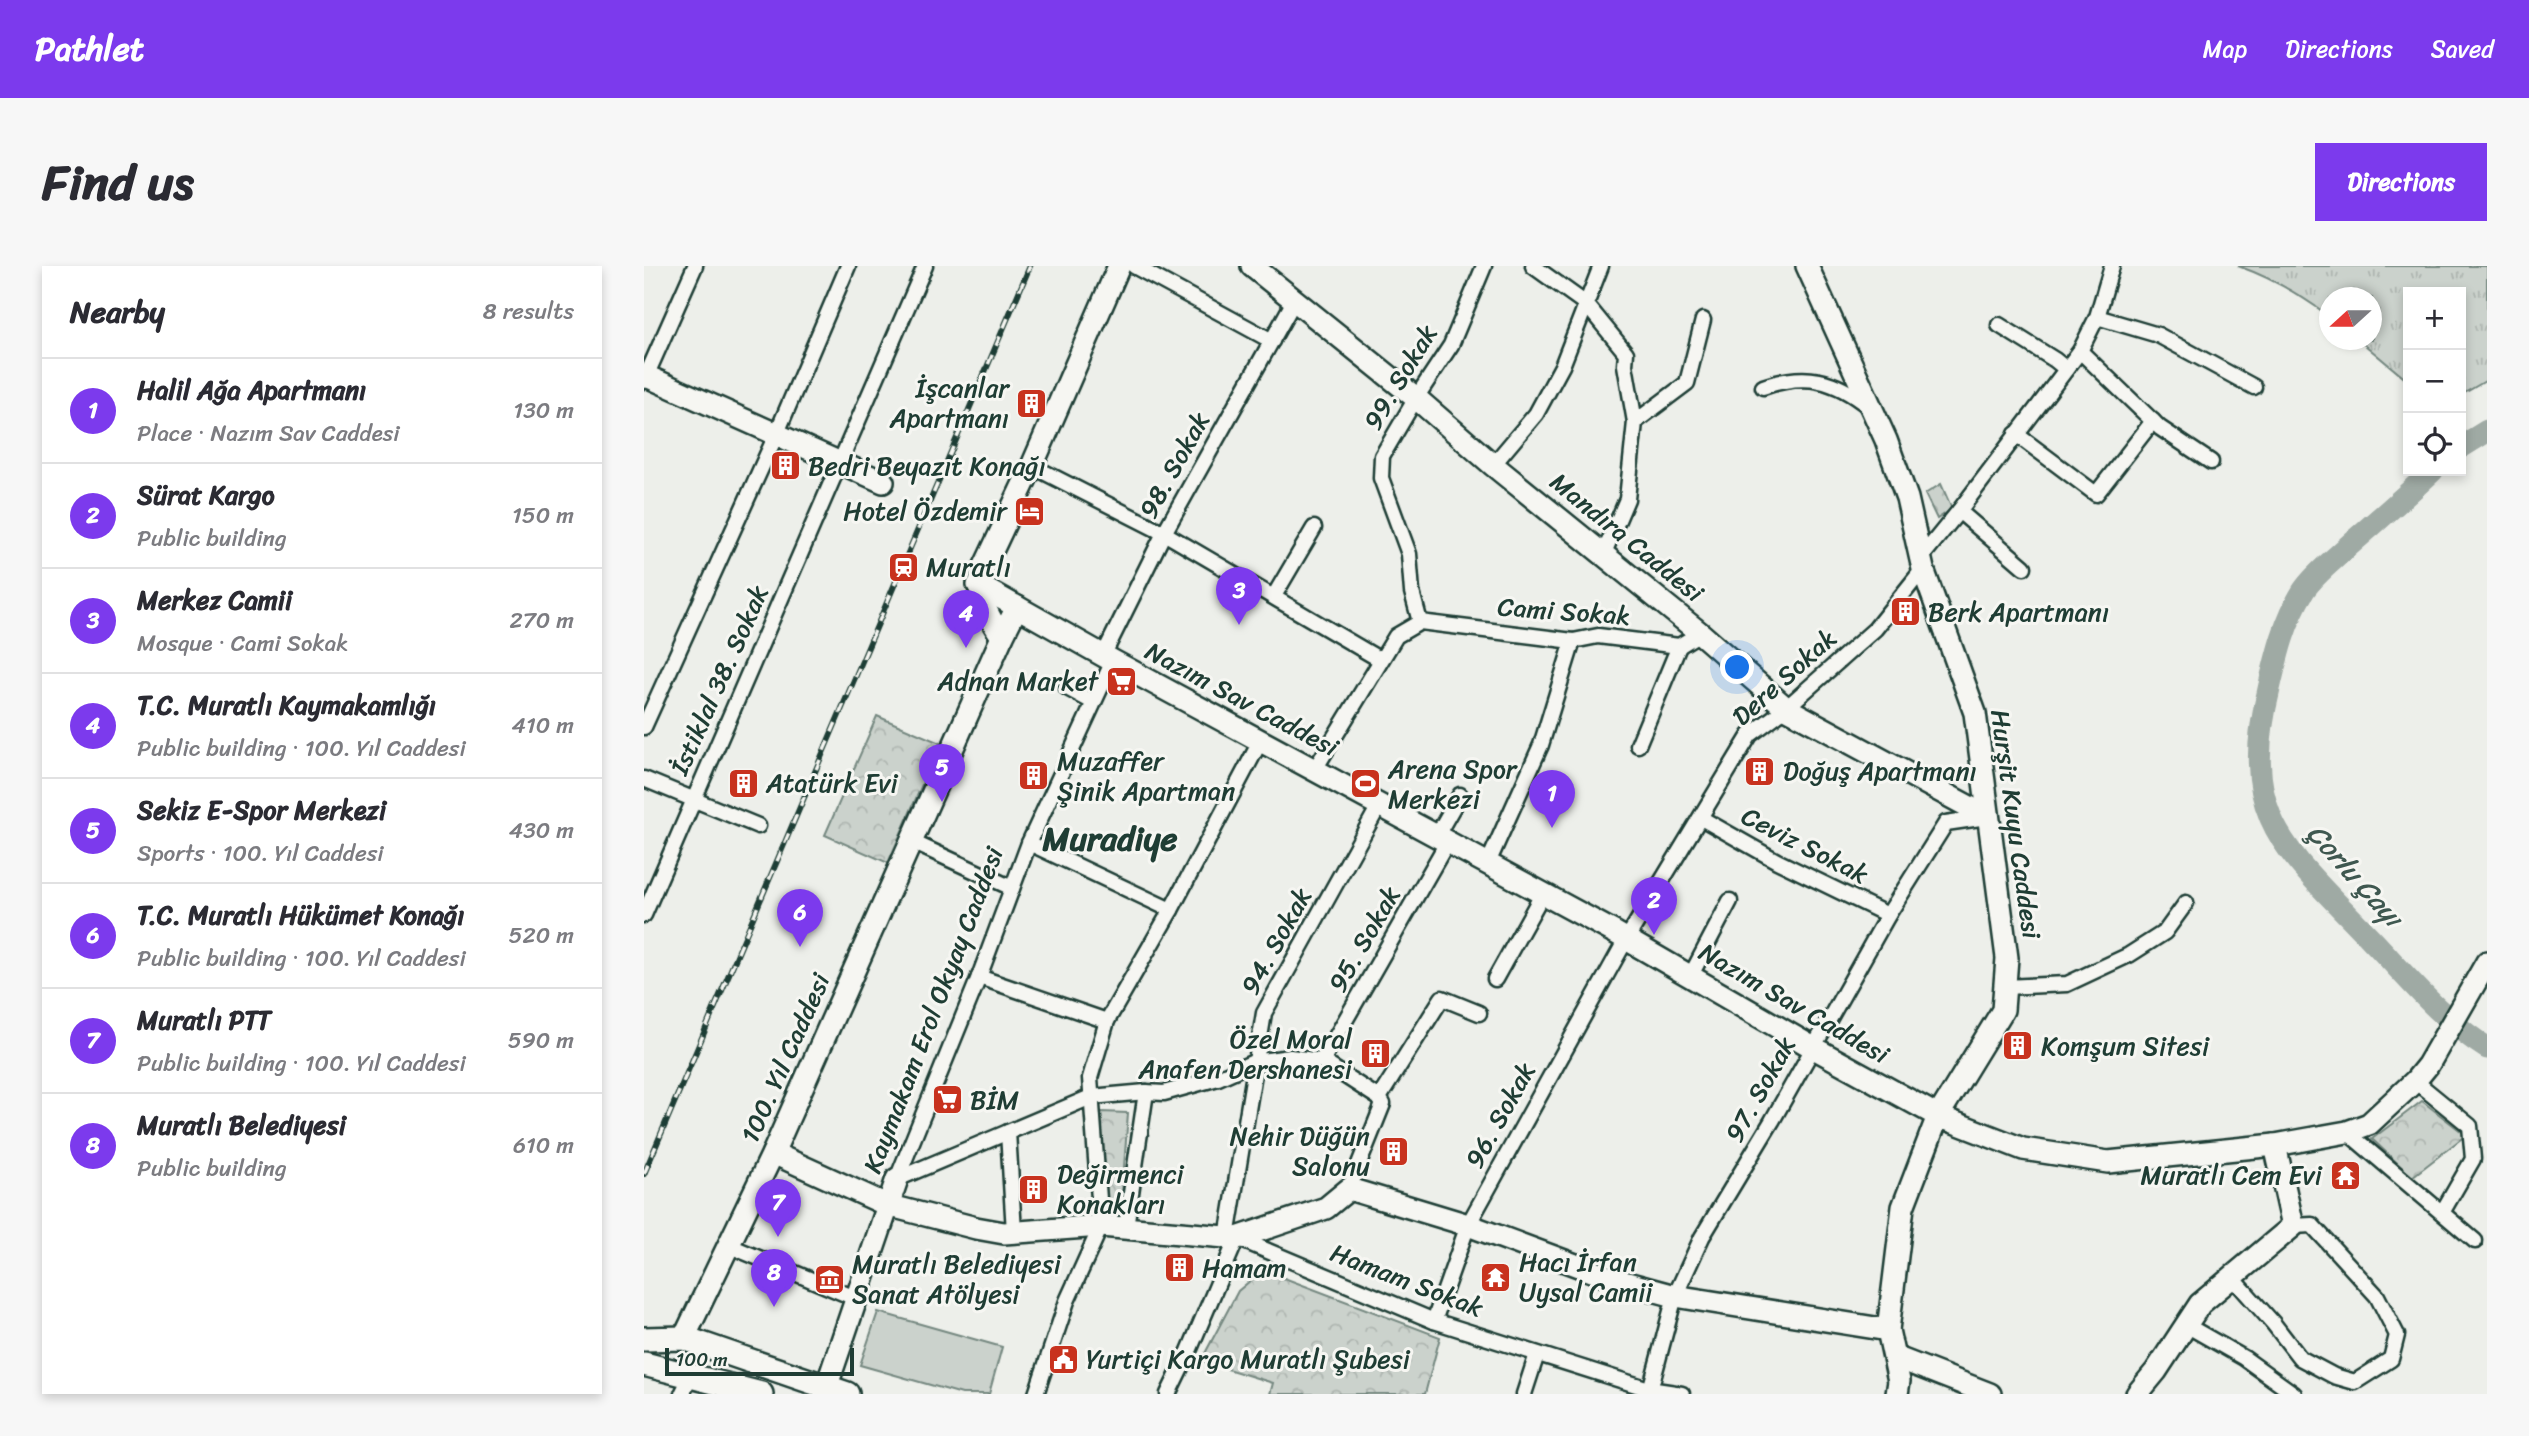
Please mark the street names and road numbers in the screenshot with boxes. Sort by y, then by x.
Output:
street label: 99. Sokak [1350,315,1450,439]
street label: 98. Sokak [1126,403,1222,527]
street label: Mandıra Caddesi [1539,460,1715,615]
street label: İstiklal 38. Sokak [656,577,782,783]
street label: Cami Sokak [1496,583,1632,639]
street label: Dere Sokak [1720,617,1848,737]
street label: Nazım Sav Caddesi [1137,628,1348,770]
street label: Hurşit Kuyu Caddesi [1977,706,2055,942]
street label: Ceviz Sokak [1733,793,1877,897]
street label: Kaymakam Erol Okyay Caddesi [849,839,1017,1180]
street label: 95. Sokak [1315,877,1413,1001]
street label: 94. Sokak [1228,879,1325,1003]
street label: Nazım Sav Caddesi [1690,930,1899,1077]
street label: 100. Yıl Caddesi [727,965,843,1151]
street label: 97. Sokak [1712,1027,1808,1151]
street label: 96. Sokak [1452,1053,1548,1177]
street label: Hamam Sokak [1324,1230,1491,1330]

